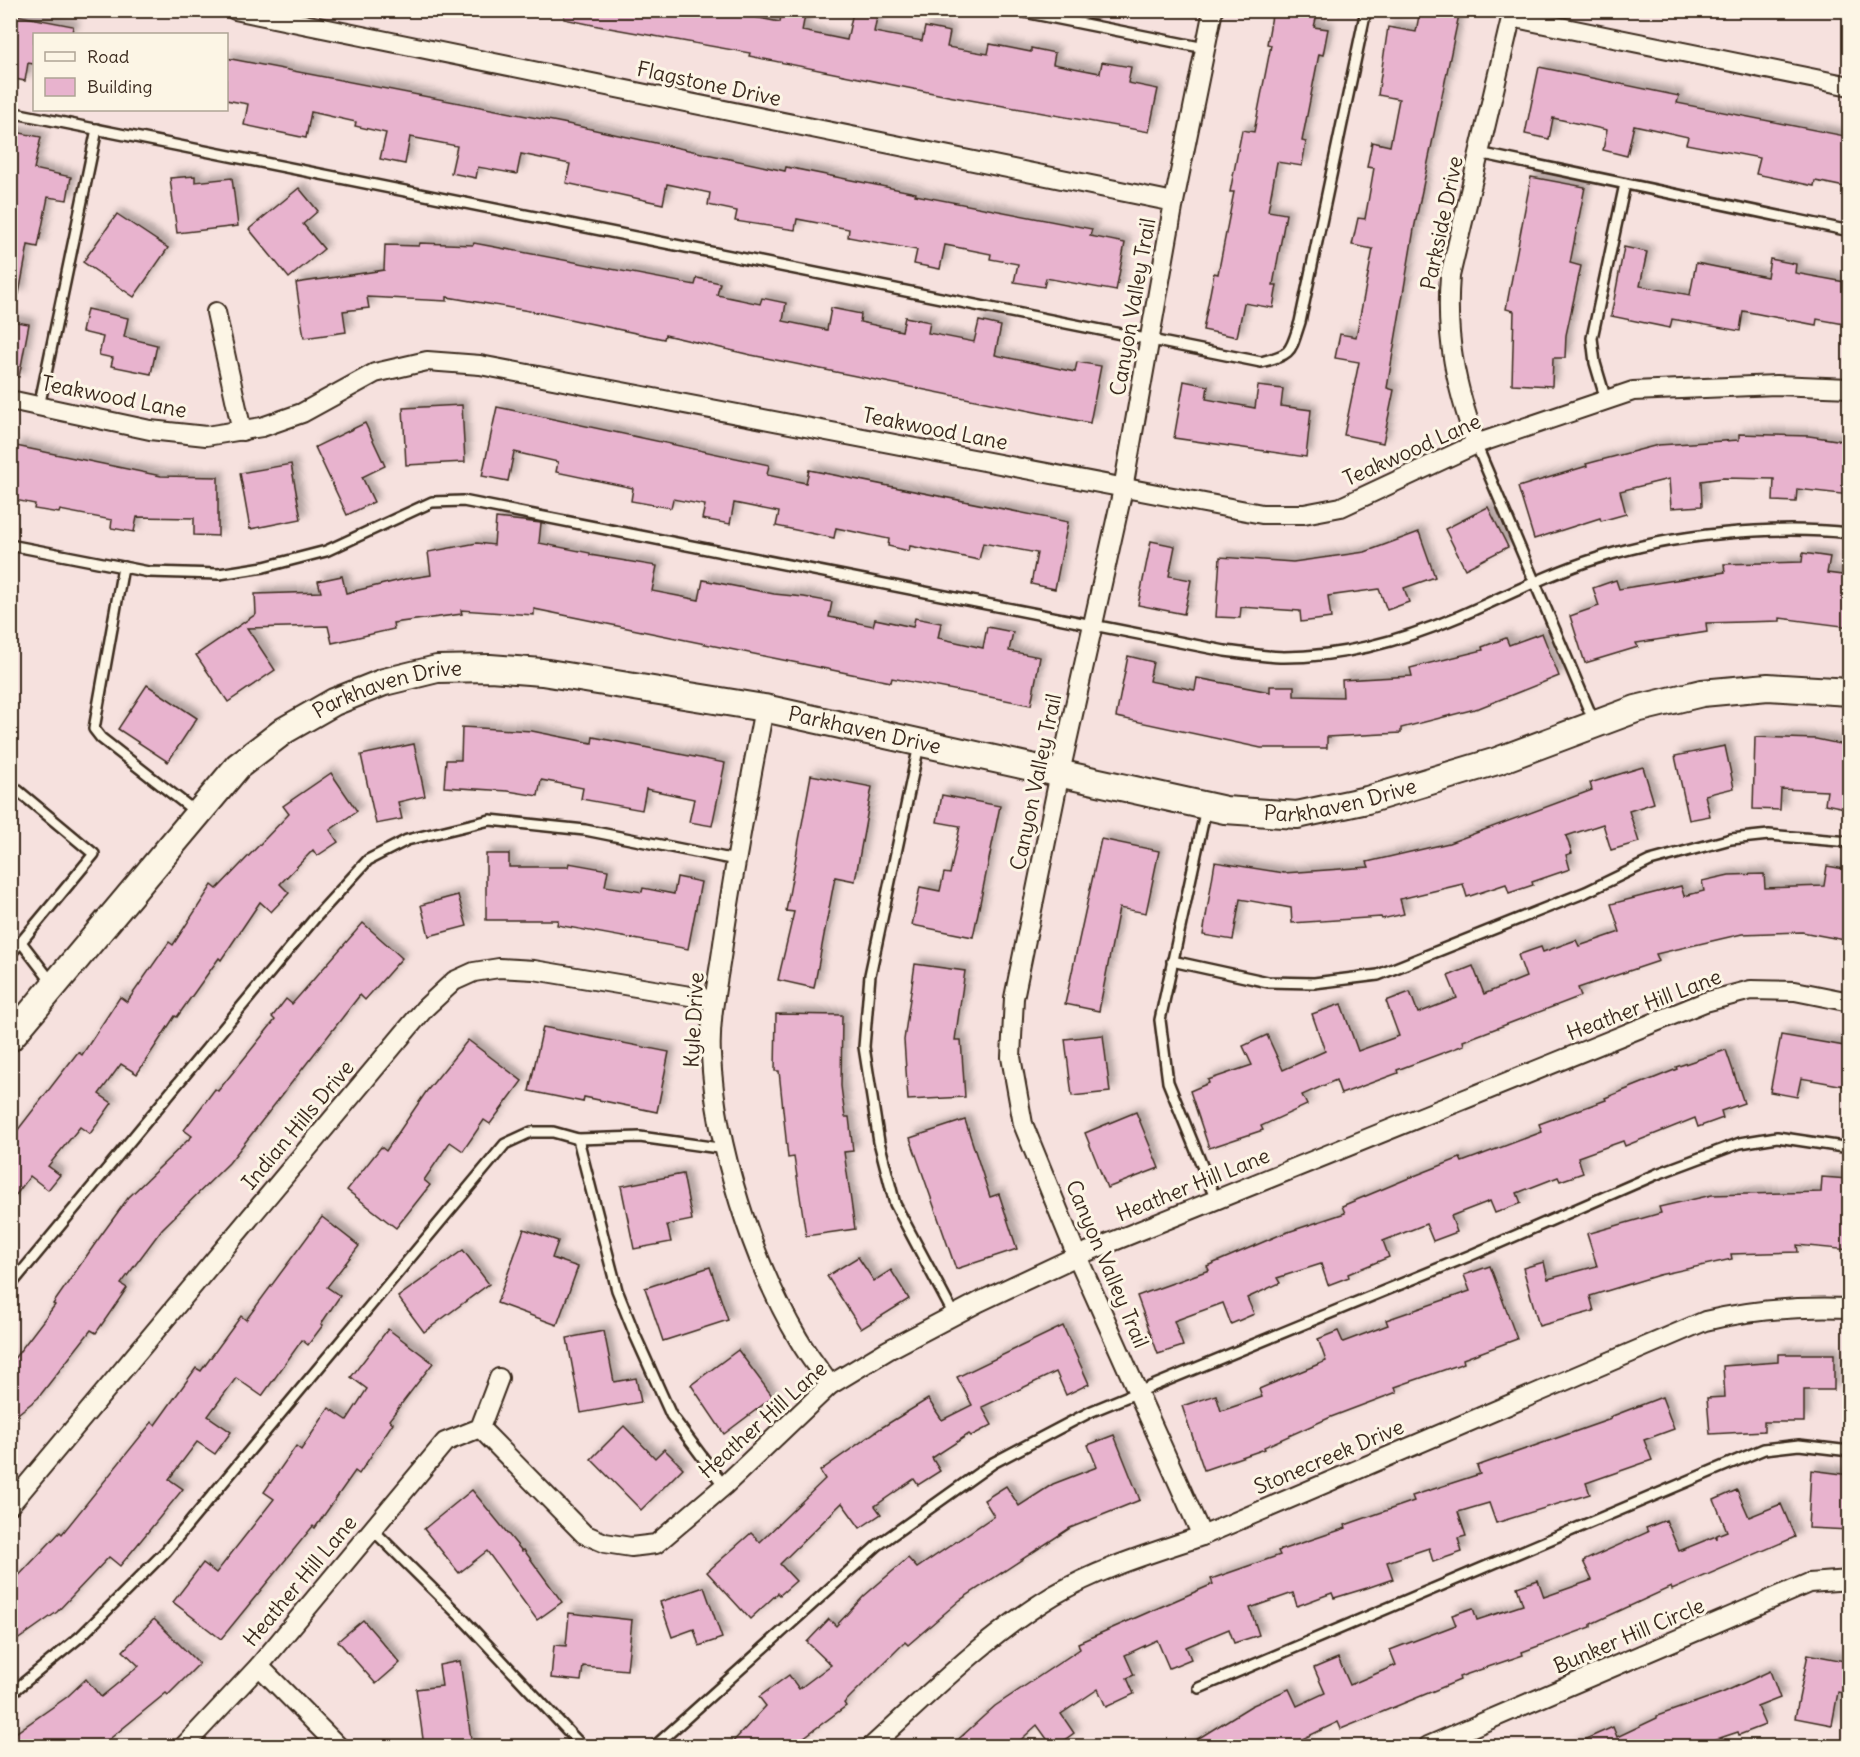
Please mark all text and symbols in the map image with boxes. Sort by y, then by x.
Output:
legend [33,33,228,111]
text: Road [87,45,130,68]
street label: Flagstone Drive [635,55,784,112]
text: Building [87,75,152,98]
street label: Parkside Drive [1414,154,1469,292]
street label: Canyon Valley Trail [1104,216,1161,398]
street label: Teakwood Lane [39,369,189,424]
street label: Teakwood Lane [860,401,1010,456]
street label: Teakwood Lane [1339,407,1485,492]
street label: Parkhaven Drive [307,655,462,724]
street label: Canyon Valley Trail [1004,691,1067,873]
street label: Parkhaven Drive [786,700,944,760]
street label: Parkhaven Drive [1263,772,1420,828]
street label: Heather Hill Lane [1563,963,1725,1046]
street label: Kyle Drive [678,972,709,1068]
street label: Indian Hills Drive [236,1054,360,1195]
street label: Heather Hill Lane [1112,1141,1274,1228]
street label: Canyon Valley Trail [1060,1176,1155,1352]
street label: Heather Hill Lane [693,1355,832,1484]
street label: Stonecreek Drive [1250,1413,1408,1500]
street label: Heather Hill Lane [237,1509,362,1652]
street label: Bunker Hill Circle [1549,1592,1708,1679]

